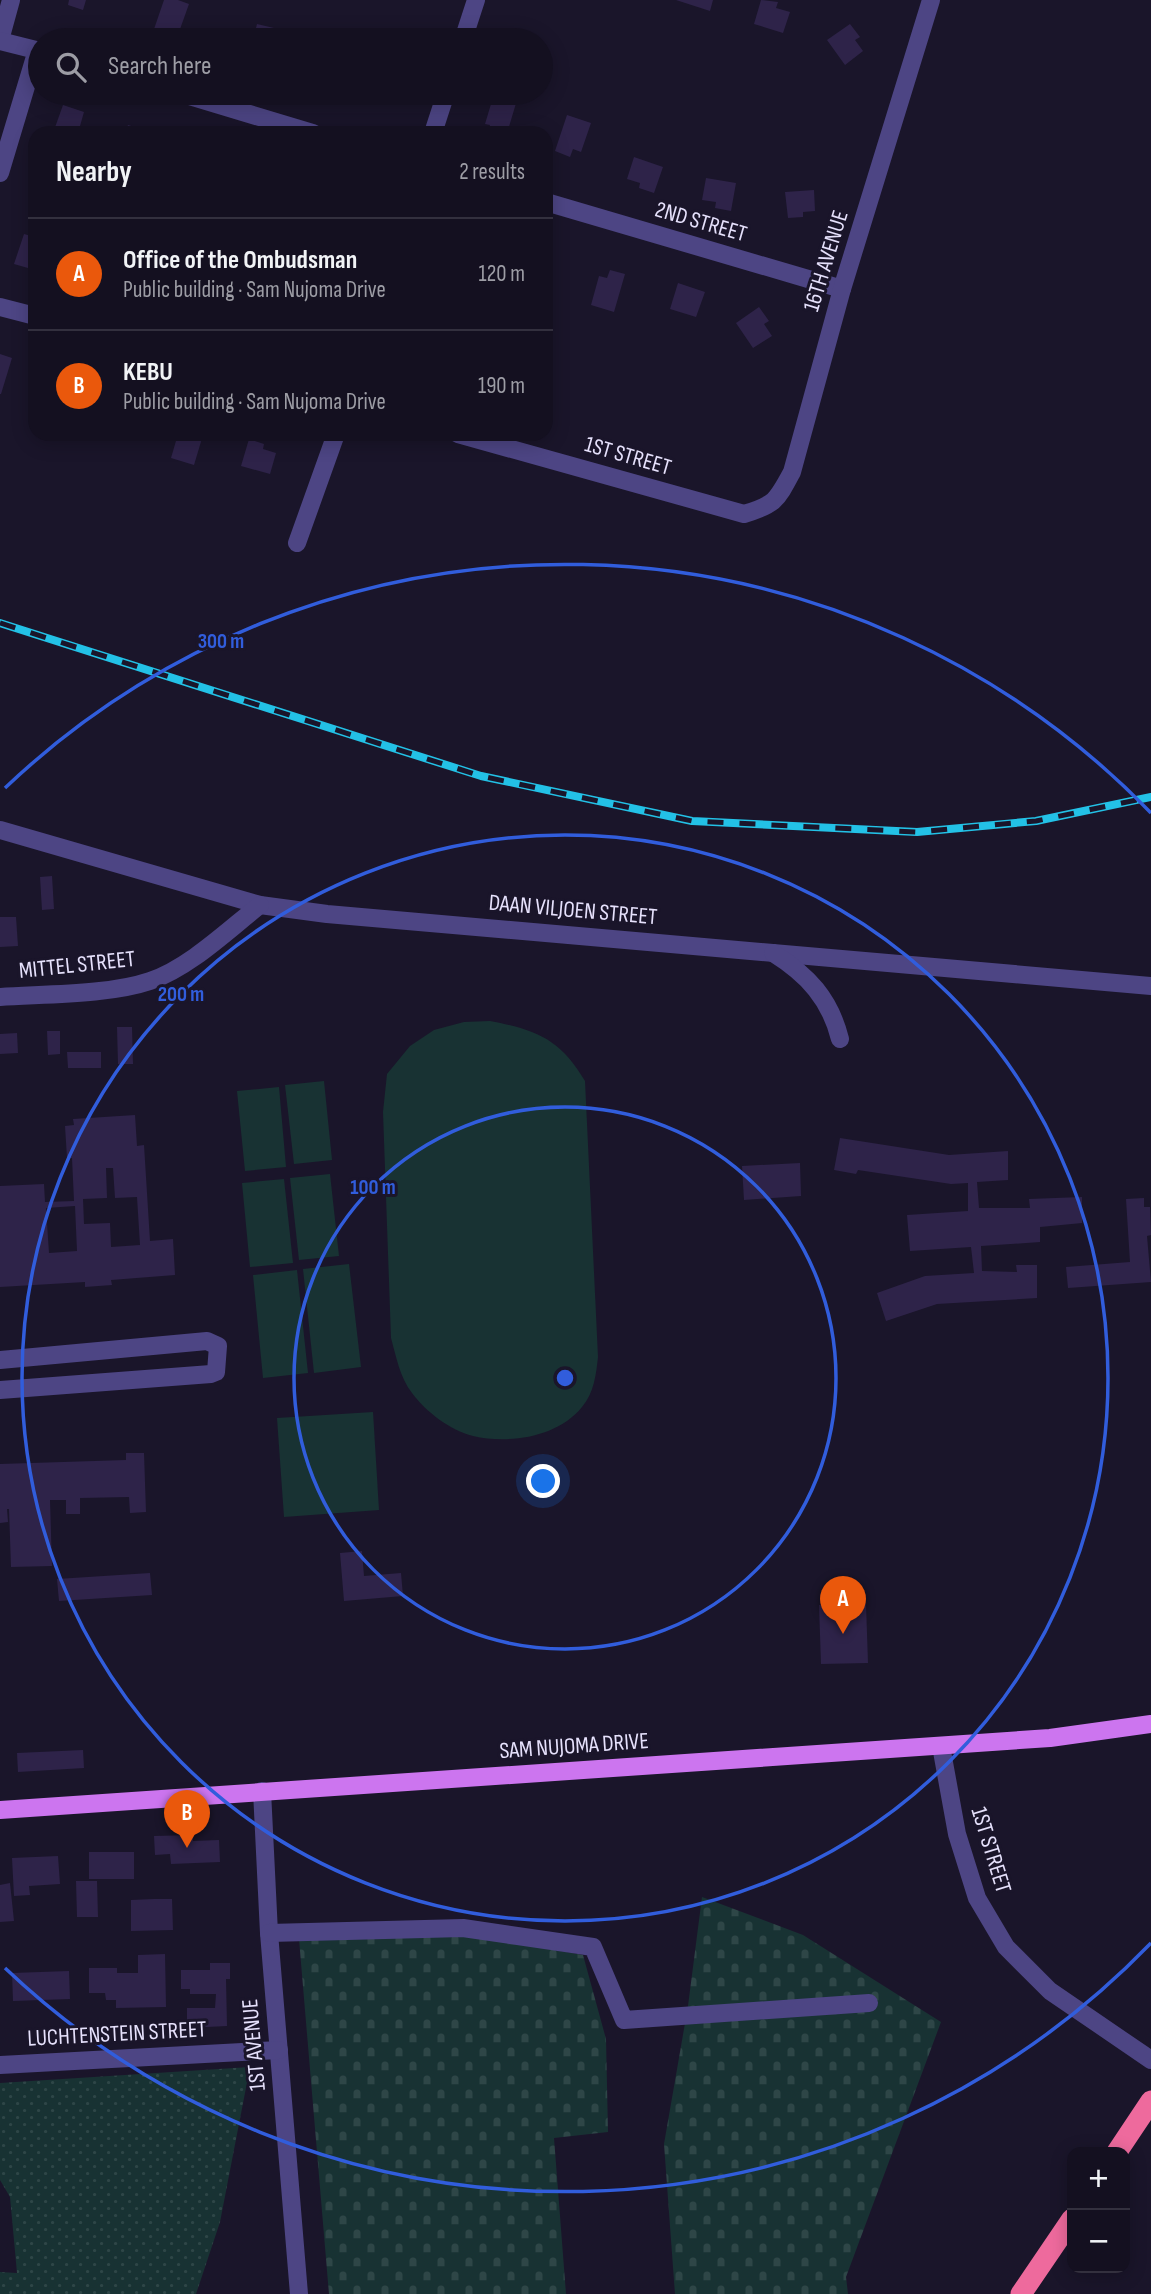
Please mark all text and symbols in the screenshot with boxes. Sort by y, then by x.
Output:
search box [28,28,553,105]
icon: search [52,48,90,86]
text: Search here [108,51,211,82]
text: Nearby [56,154,132,190]
text: 2 results [459,158,525,186]
street label: 2ND STREET [652,196,750,248]
street label: 16TH AVENUE [797,207,855,315]
text: Office of the Ombudsman [123,245,357,276]
text: A [74,260,84,288]
text: 120 m [479,260,525,288]
text: Public building · Sam Nujoma Drive [123,276,386,304]
text: KEBU [123,357,173,388]
text: B [74,372,84,400]
text: 190 m [478,372,525,400]
text: Public building · Sam Nujoma Drive [123,388,386,416]
street label: 1ST STREET [582,430,674,482]
text: 300 m [198,629,244,654]
street label: DAAN VILJOEN STREET [488,889,658,931]
street label: MITTEL STREET [18,945,136,985]
text: 200 m [158,982,204,1007]
text: 100 m [350,1175,396,1200]
centre of rings [553,1366,577,1390]
your location [526,1464,560,1498]
pin: A [820,1576,866,1634]
street label: SAM NUJOMA DRIVE [498,1727,650,1765]
pin: B [164,1790,210,1848]
street label: 1ST STREET [965,1804,1017,1896]
street label: 1ST AVENUE [236,1998,272,2092]
street label: LUCHTENSTEIN STREET [27,2015,207,2053]
map controls [1067,2147,1130,2273]
button: + [1067,2147,1130,2210]
button: − [1067,2210,1130,2273]

